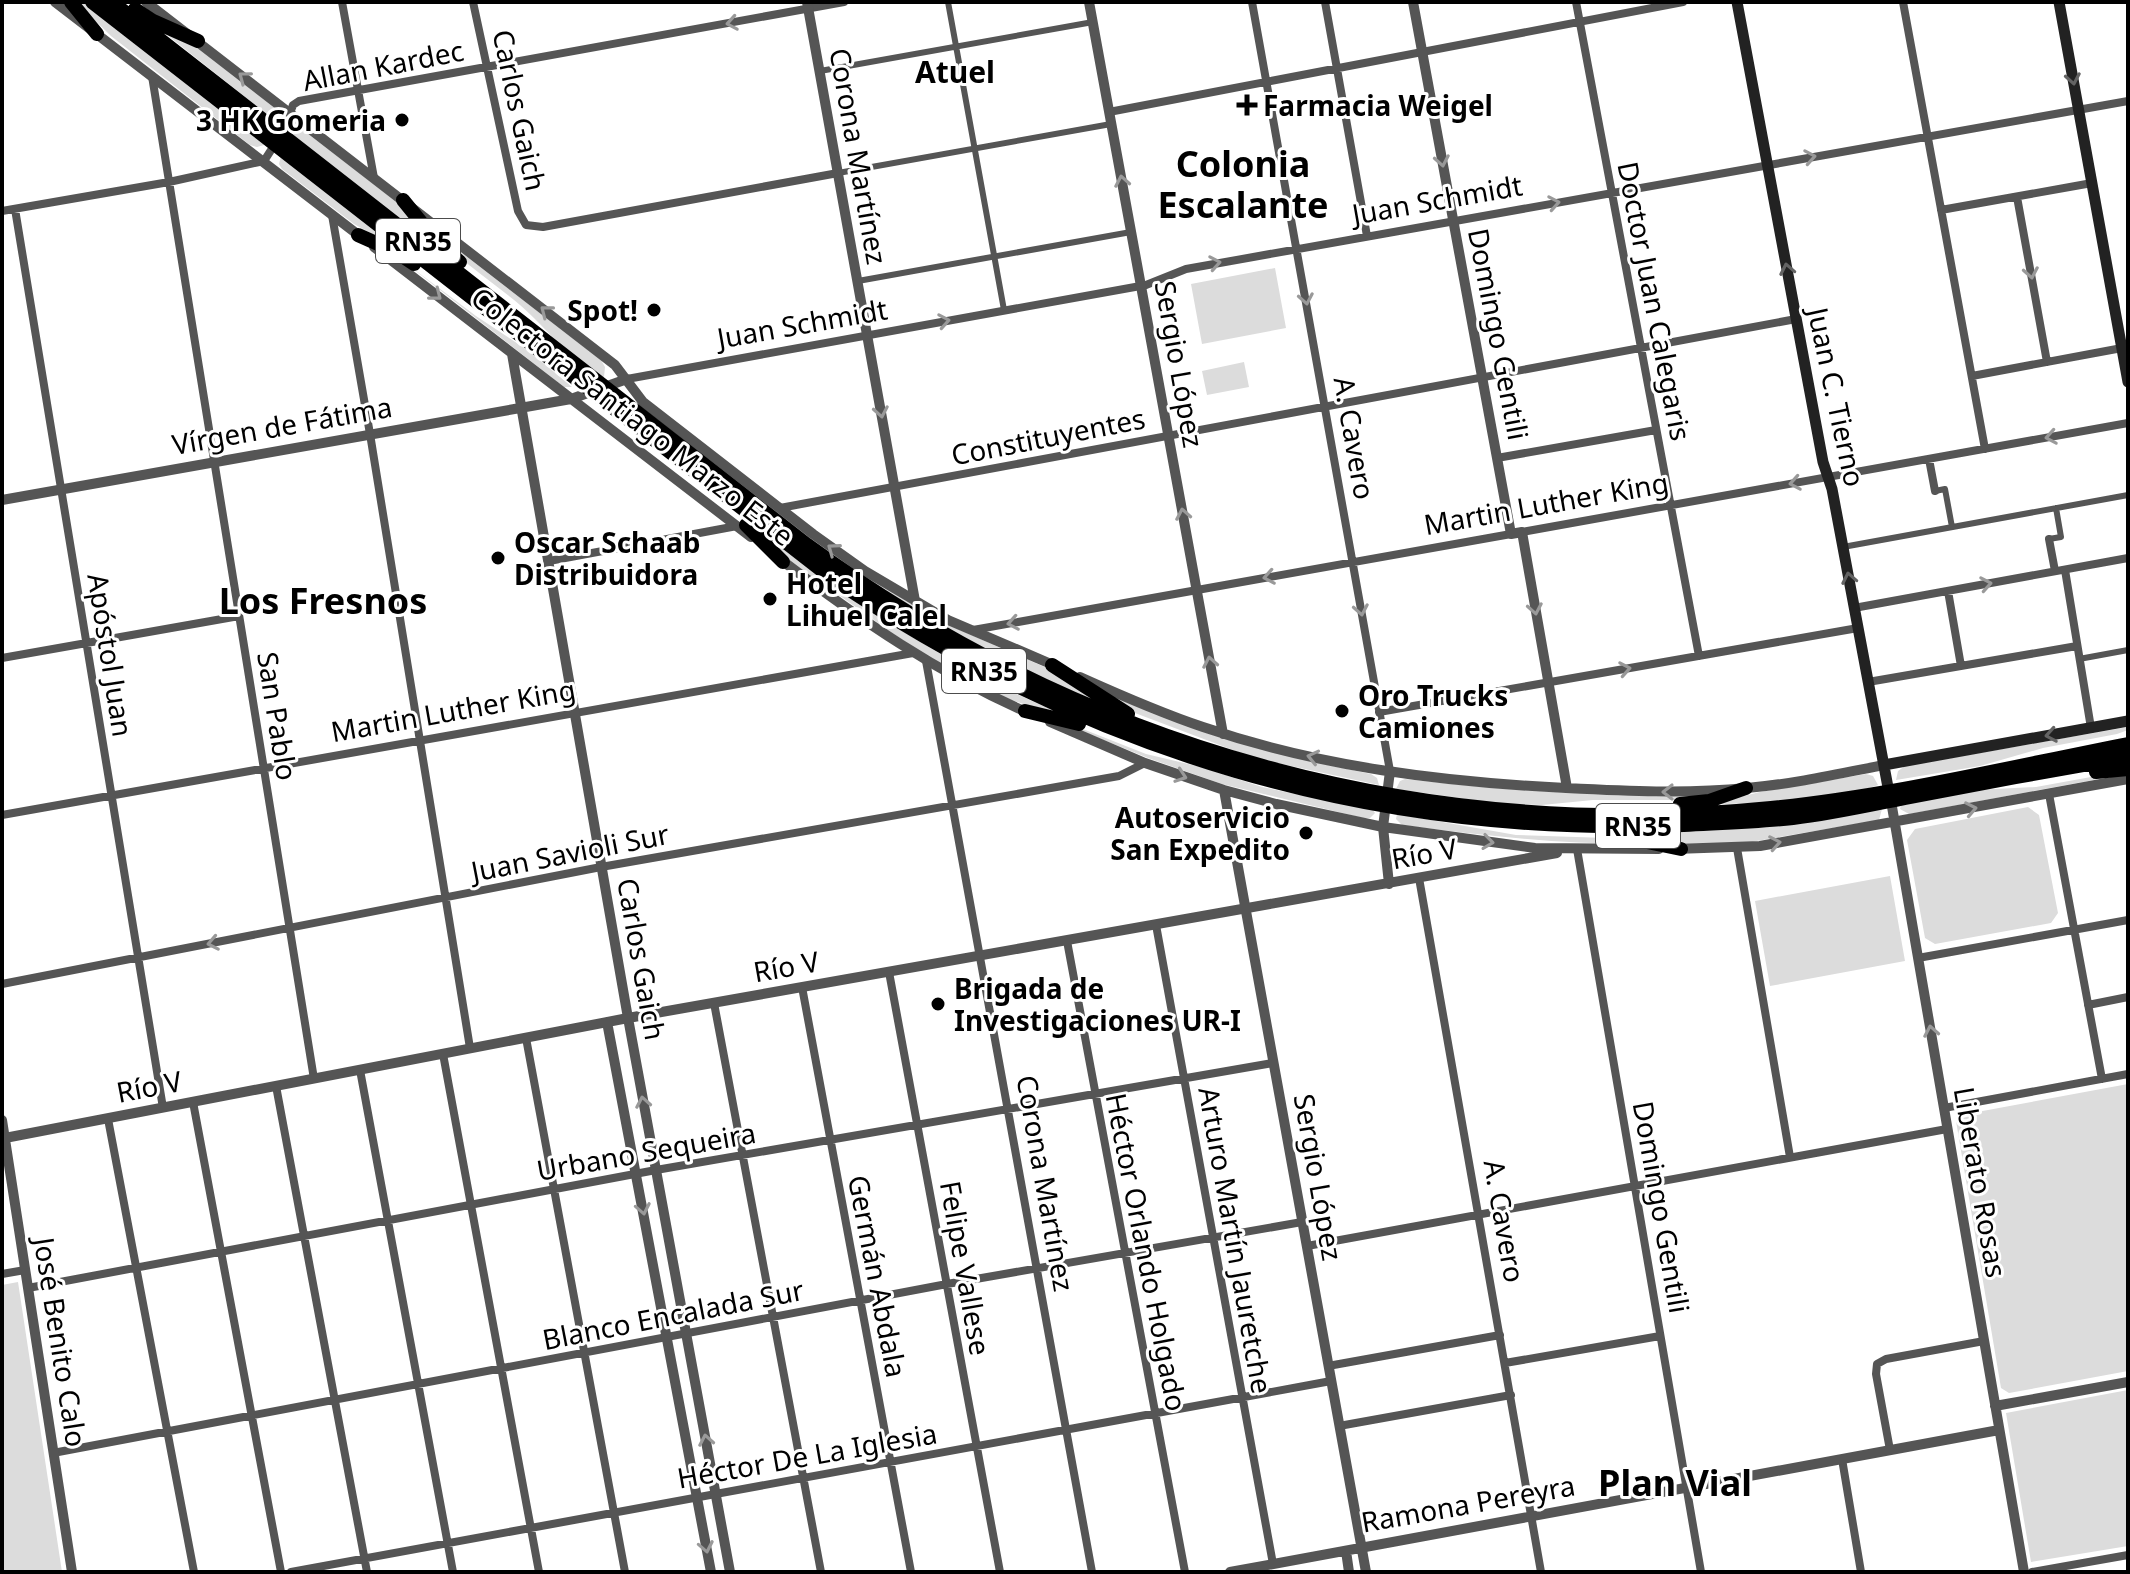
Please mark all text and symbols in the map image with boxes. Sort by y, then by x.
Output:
one-way arrow [725,13,739,30]
street label: Carlos Gaich [484,26,556,194]
street label: Allan Kardec [299,31,467,99]
street label: Corona Martínez [821,45,897,267]
district label: Atuel [915,51,995,92]
one-way arrow [238,72,253,86]
one-way arrow [2063,72,2080,86]
place label: Farmacia Weigel [1263,86,1493,124]
marker: Farmacia Weigel [1238,96,1256,114]
place label: 3 HK Gomeria [196,101,386,139]
marker: 3 HK Gomeria [393,111,411,129]
district label: Colonia Escalante [1157,139,1329,229]
one-way arrow [1803,150,1817,167]
one-way arrow [1433,155,1450,168]
street label: Doctor Juan Calegaris [1609,158,1701,444]
street label: Juan Schmidt [1346,165,1525,233]
one-way arrow [1114,175,1131,188]
one-way arrow [1547,195,1561,212]
road number: RN35 [376,219,460,263]
street label: Domingo Gentili [1460,225,1538,443]
one-way arrow [1209,256,1222,273]
one-way arrow [1779,262,1796,276]
one-way arrow [2021,267,2038,280]
street label: Colectora Santiago Marzo Este [464,278,802,554]
street label: Sergio López [1147,278,1213,450]
one-way arrow [427,286,442,300]
street label: Juan Schmidt [711,289,890,357]
place label: Spot! [567,291,638,329]
one-way arrow [1297,292,1314,306]
marker: Spot! [645,301,663,319]
street label: Juan C. Tierno [1799,301,1875,490]
one-way arrow [540,307,555,321]
one-way arrow [937,314,951,331]
street label: A. Cavero [1326,374,1384,502]
street label: Vírgen de Fátima [169,387,395,463]
street label: Constituyentes [948,399,1148,473]
one-way arrow [872,405,889,419]
one-way arrow [2044,428,2058,445]
street label: Martin Luther King [1421,463,1671,543]
one-way arrow [1789,473,1802,490]
one-way arrow [1175,507,1192,520]
place label: Oscar Schaab Distribuidora [514,523,701,593]
one-way arrow [828,544,842,559]
marker: Oscar Schaab Distribuidora [489,549,507,567]
place label: Hotel Lihuel Calel [786,564,947,634]
one-way arrow [1262,568,1276,585]
street label: Apóstol Juan [79,571,143,739]
one-way arrow [1841,572,1858,585]
district label: Los Fresnos [219,576,427,625]
one-way arrow [1979,577,1993,594]
marker: Hotel Lihuel Calel [761,590,779,608]
one-way arrow [1526,602,1543,616]
one-way arrow [1352,603,1369,617]
one-way arrow [1007,614,1020,631]
street label: San Pablo [249,649,307,783]
road number: RN35 [942,649,1026,693]
one-way arrow [1203,655,1220,669]
one-way arrow [1619,661,1632,678]
street label: Martin Luther King [328,670,578,750]
place label: Oro Trucks Camiones [1358,676,1508,746]
marker: Oro Trucks Camiones [1333,702,1351,720]
one-way arrow [2044,726,2058,743]
one-way arrow [1306,749,1320,766]
one-way arrow [1173,766,1187,782]
one-way arrow [1661,783,1674,801]
place label: Autoservicio San Expedito [1110,798,1290,868]
one-way arrow [1965,801,1978,818]
road number: RN35 [1596,804,1680,848]
street label: Juan Savioli Sur [465,814,673,890]
marker: Autoservicio San Expedito [1297,824,1315,842]
street label: Río V [1388,829,1460,877]
one-way arrow [1482,834,1495,851]
one-way arrow [1768,835,1782,852]
street label: Carlos Gaich [609,875,675,1043]
one-way arrow [207,933,220,950]
street label: Río V [750,942,822,990]
place label: Brigada de Investigaciones UR-I [954,969,1241,1039]
marker: Brigada de Investigaciones UR-I [929,995,947,1013]
one-way arrow [1923,1025,1940,1038]
street label: Río V [113,1061,185,1111]
street label: Corona Martínez [1008,1072,1084,1294]
street label: Arturo Martín Jauretche [1190,1084,1282,1396]
street label: Liberato Rosas [1946,1084,2016,1280]
street label: Héctor Orlando Holgado [1098,1090,1196,1414]
street label: Sergio López [1286,1091,1352,1263]
one-way arrow [636,1095,653,1109]
street label: Domingo Gentili [1625,1098,1699,1316]
street label: Urbano Sequeira [533,1113,759,1189]
street label: A. Cavero [1476,1157,1534,1285]
street label: Germán Abdala [840,1172,916,1380]
street label: Felipe Vallese [932,1178,1000,1358]
one-way arrow [633,1202,650,1215]
street label: José Benito Calo [25,1232,96,1449]
street label: Blanco Encalada Sur [539,1270,807,1358]
street label: Héctor De La Iglesia [674,1413,940,1497]
one-way arrow [698,1433,715,1447]
district label: Plan Vial [1598,1458,1752,1507]
street label: Ramona Pereyra [1358,1465,1578,1541]
one-way arrow [697,1540,714,1553]

